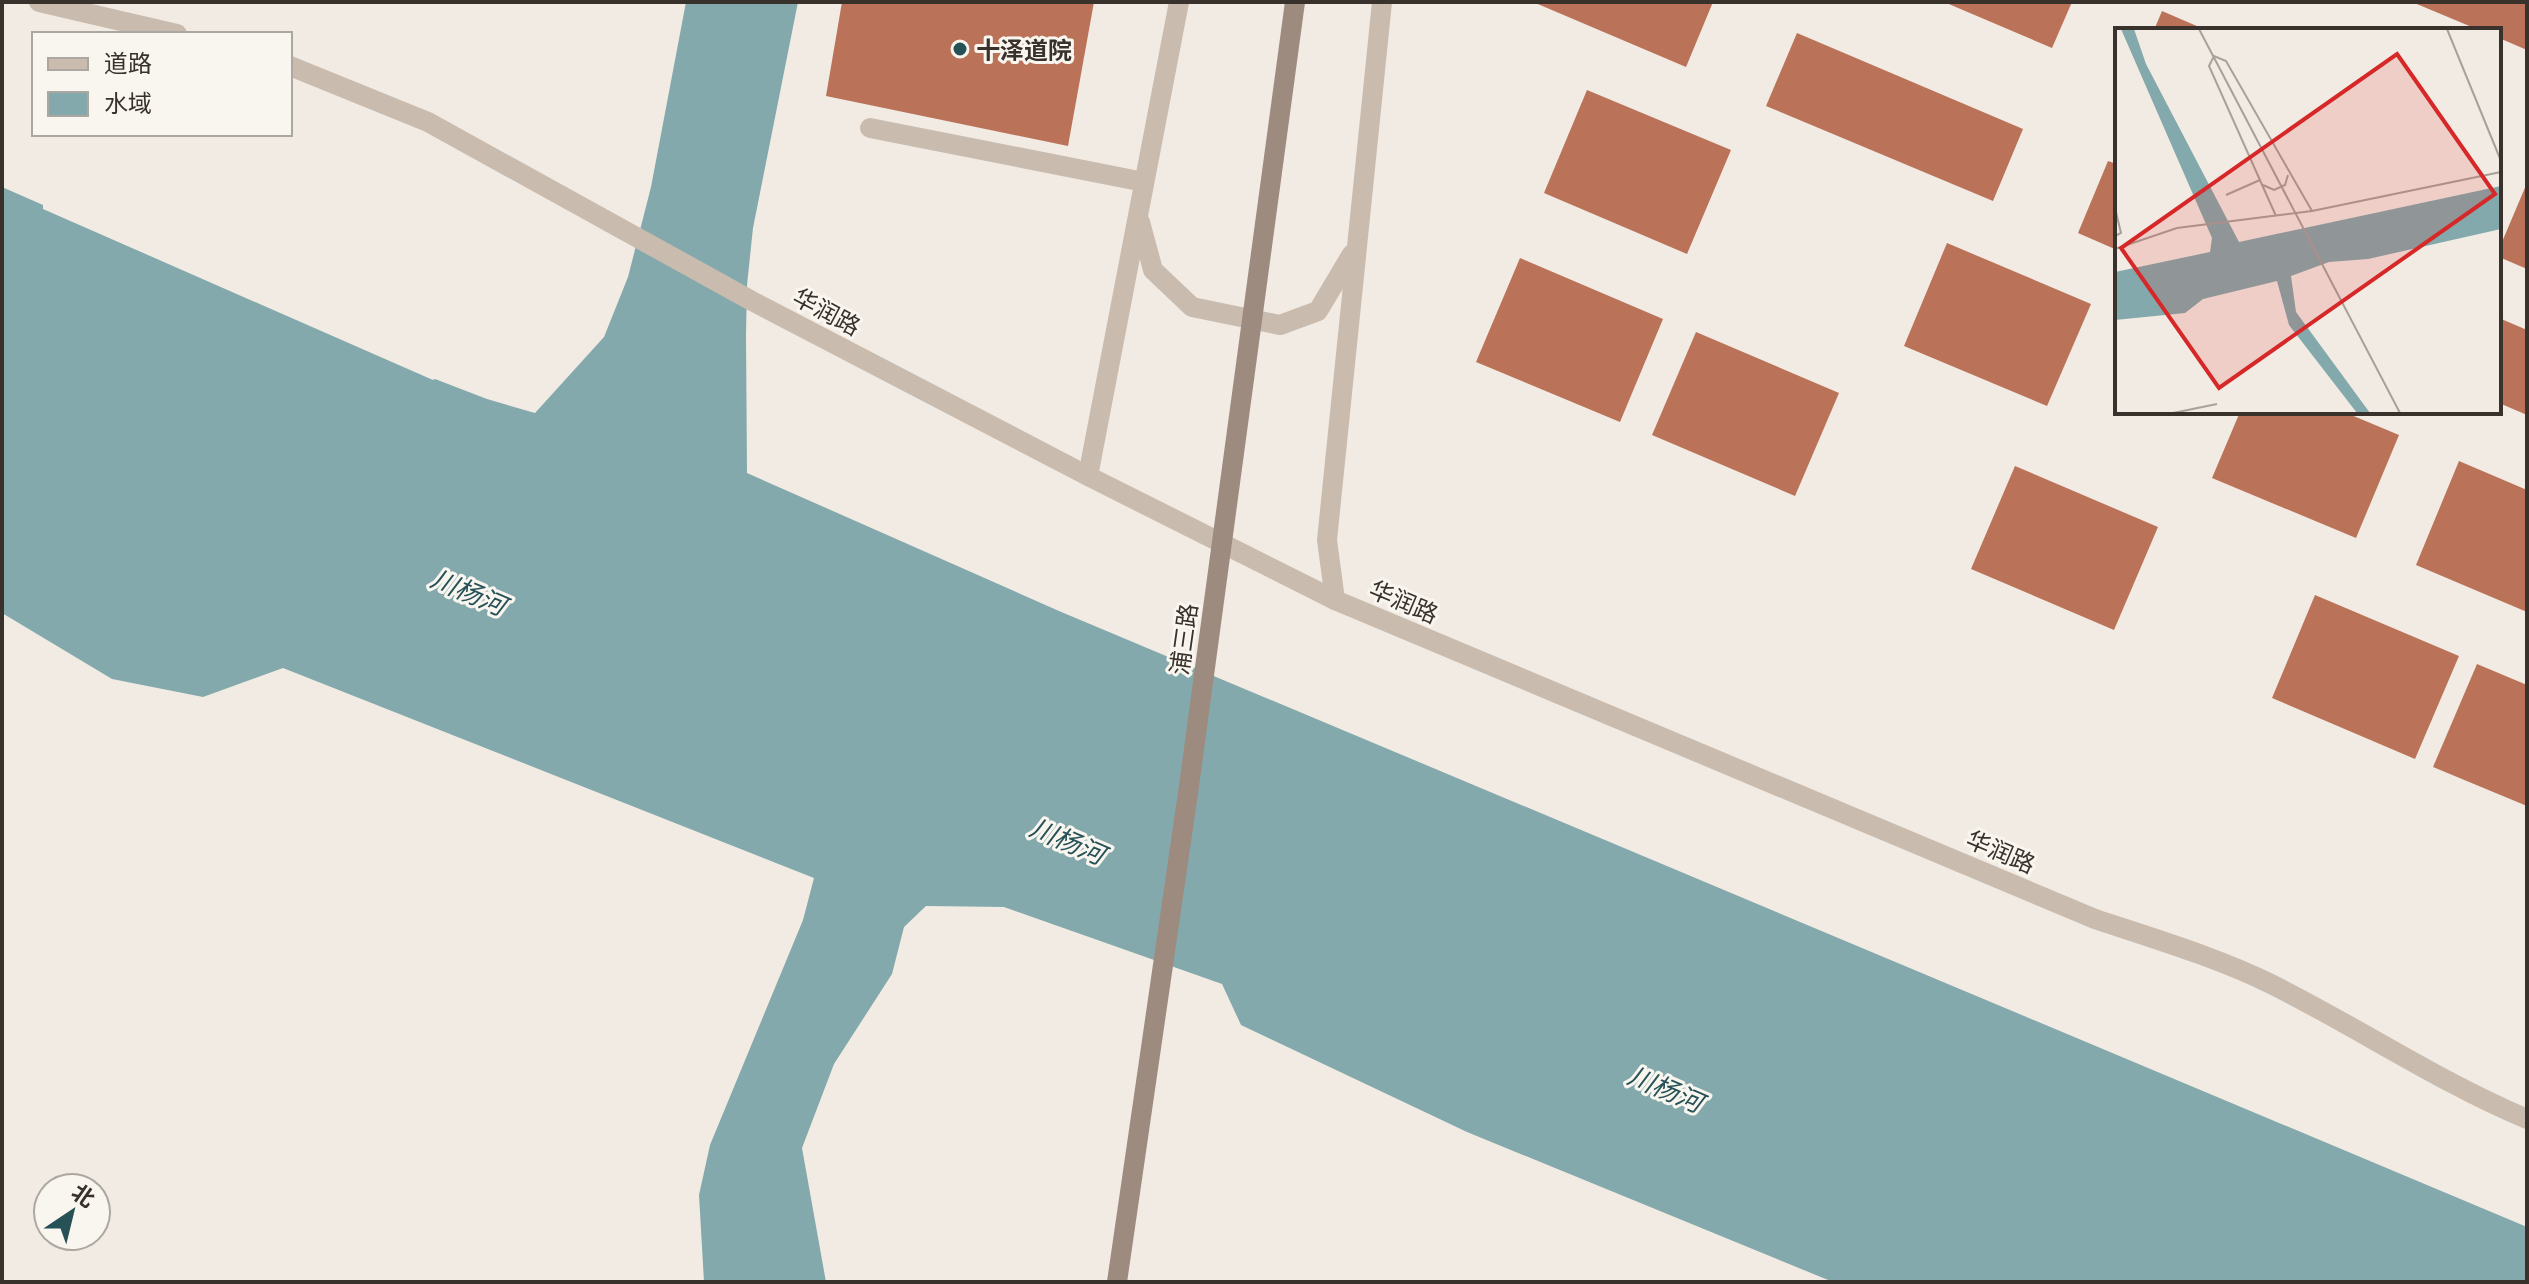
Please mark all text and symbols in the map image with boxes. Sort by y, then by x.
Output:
inset map [2115,28,2501,414]
legend [32,32,292,136]
place label: 十泽道院 [976,35,1072,64]
marker: 十泽道院 [951,40,969,58]
text: 道路 [104,48,152,77]
text: 水域 [104,88,152,117]
street label: 华润路 [788,281,866,341]
water label: 川杨河 [427,561,516,622]
street label: 华润路 [1365,574,1443,628]
street label: 浦三路 [1164,601,1202,677]
water label: 川杨河 [1026,810,1115,871]
street label: 华润路 [1962,824,2040,878]
water label: 川杨河 [1624,1058,1713,1119]
north arrow [32,1172,112,1252]
text: 北 [68,1178,101,1212]

